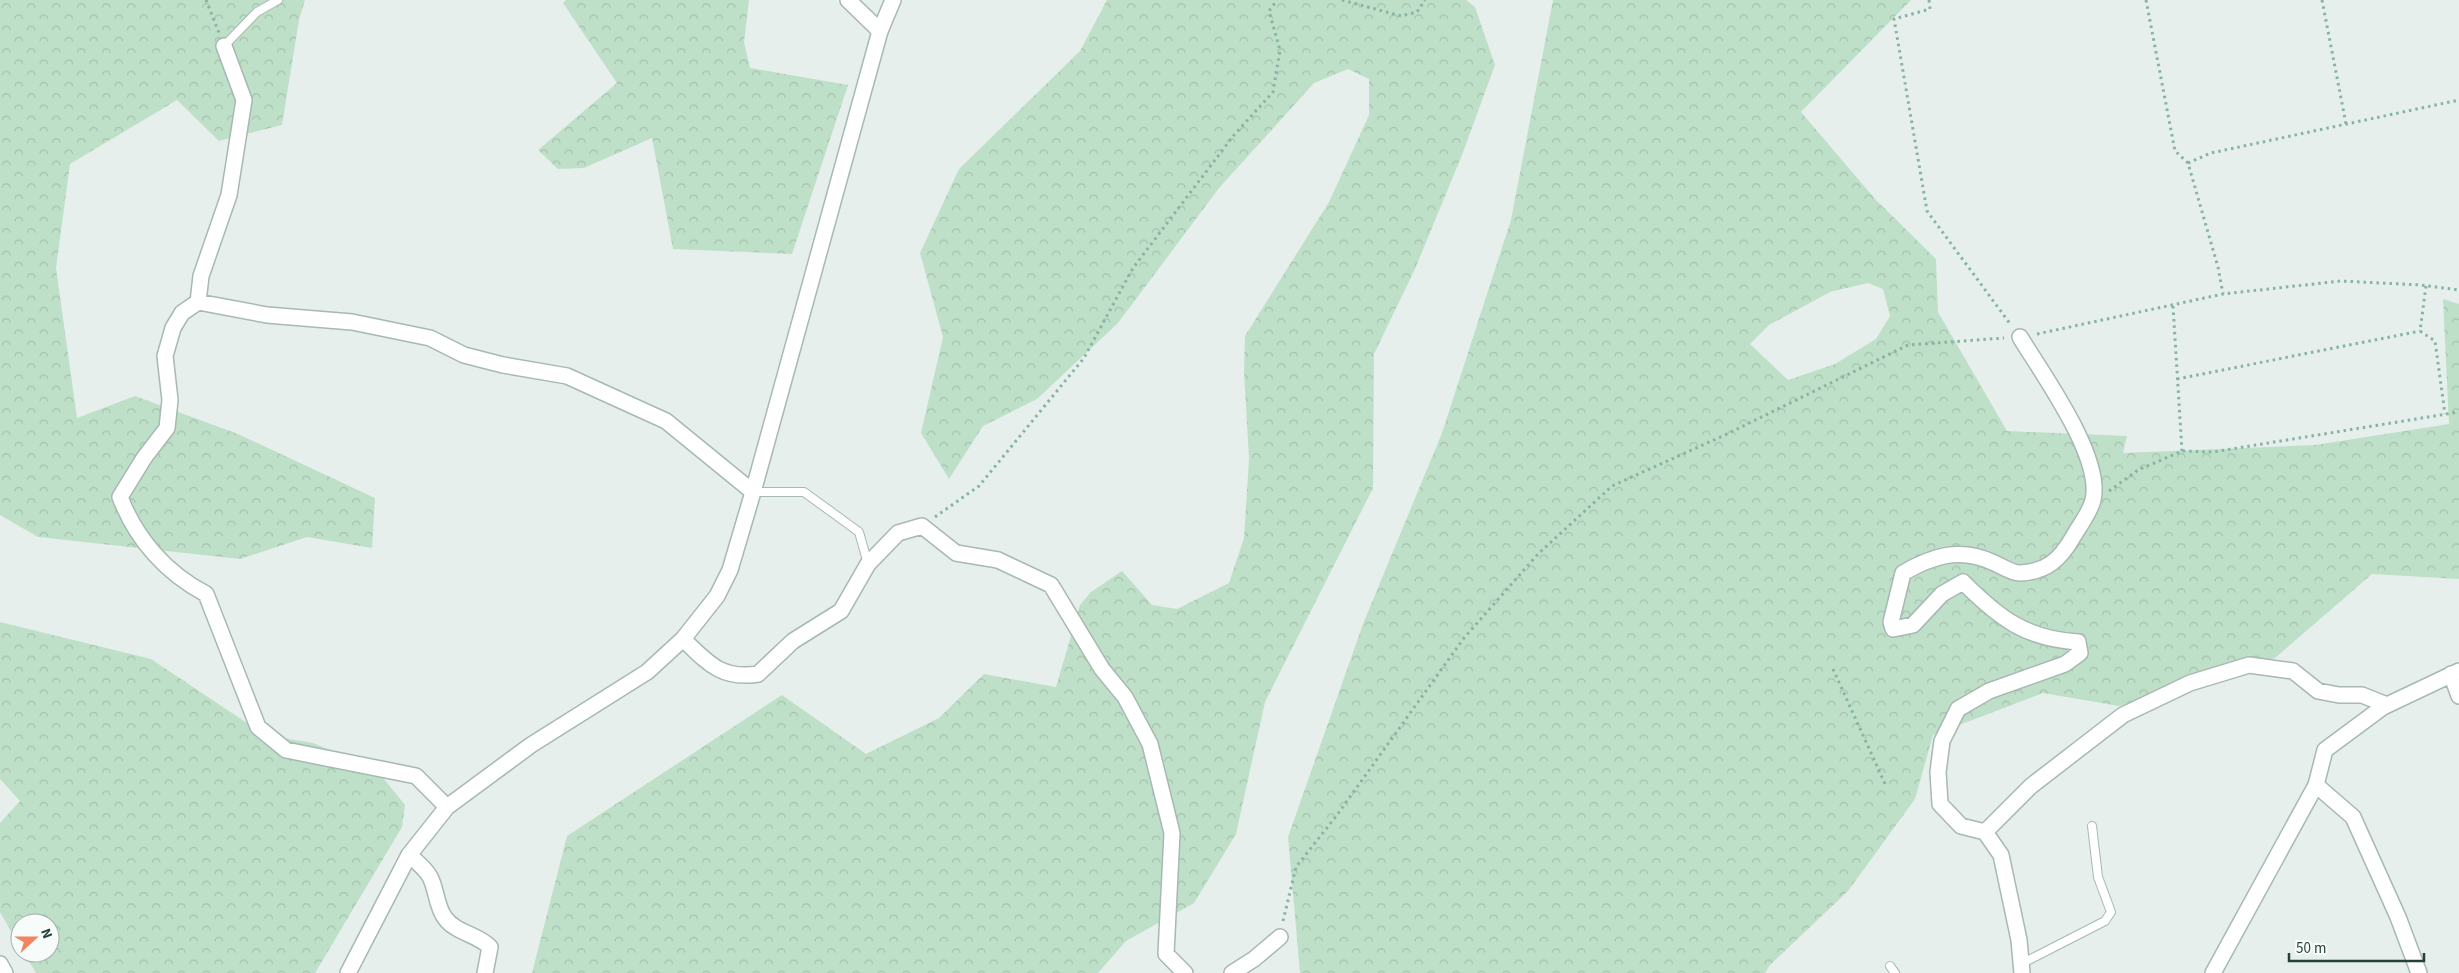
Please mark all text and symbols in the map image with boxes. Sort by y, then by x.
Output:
north arrow [10,913,60,963]
text: N [35,926,57,942]
scale bar [2289,930,2424,962]
text: 50 m [2296,938,2326,959]

